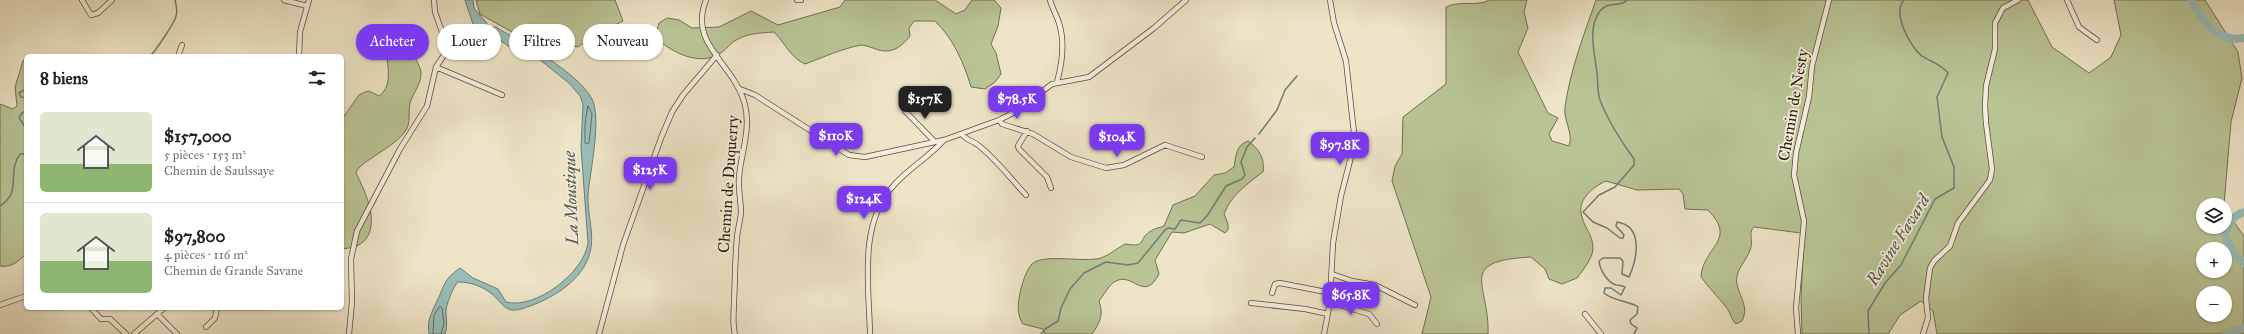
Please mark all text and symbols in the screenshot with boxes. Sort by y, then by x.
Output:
chip: Acheter [356,24,429,60]
chip: Louer [437,24,501,60]
chip: Filtres [509,24,575,60]
chip: Nouveau [583,24,663,60]
street label: Chemin de Nesty [1774,47,1812,163]
icon: filters [306,67,328,89]
text: 8 biens [40,68,88,89]
pin: $157K [897,86,953,120]
pin: $78.5K [984,86,1050,120]
text: $157K [907,91,943,107]
text: $78.5K [997,91,1037,107]
street label: Chemin de Duquerry [714,114,743,254]
pin: $110K [808,123,864,157]
pin: $104K [1089,124,1145,158]
text: $157,000 [164,126,232,147]
icon: home [72,128,120,176]
text: $110K [819,128,853,144]
text: $104K [1099,129,1135,145]
pin: $97.8K [1307,132,1373,166]
text: $97.8K [1320,137,1360,153]
text: 5 pièces · 153 m² [164,147,246,163]
water label: La Moustique [559,150,583,246]
pin: $125K [622,157,678,191]
text: $125K [633,162,667,178]
text: Chemin de Saulssaye [164,163,274,179]
pin: $124K [836,186,892,220]
water label: Ravine Favard [1861,190,1935,290]
text: $124K [846,191,882,207]
map controls [2196,198,2232,322]
button: layers [2196,198,2232,234]
text: $97,800 [164,226,225,247]
icon: home [72,229,120,277]
button: + [2196,242,2232,278]
text: 4 pièces · 116 m² [164,247,248,263]
text: Chemin de Grande Savane [164,263,303,279]
pin: $65.8K [1318,282,1384,316]
button: − [2196,286,2232,322]
text: $65.8K [1331,287,1371,303]

